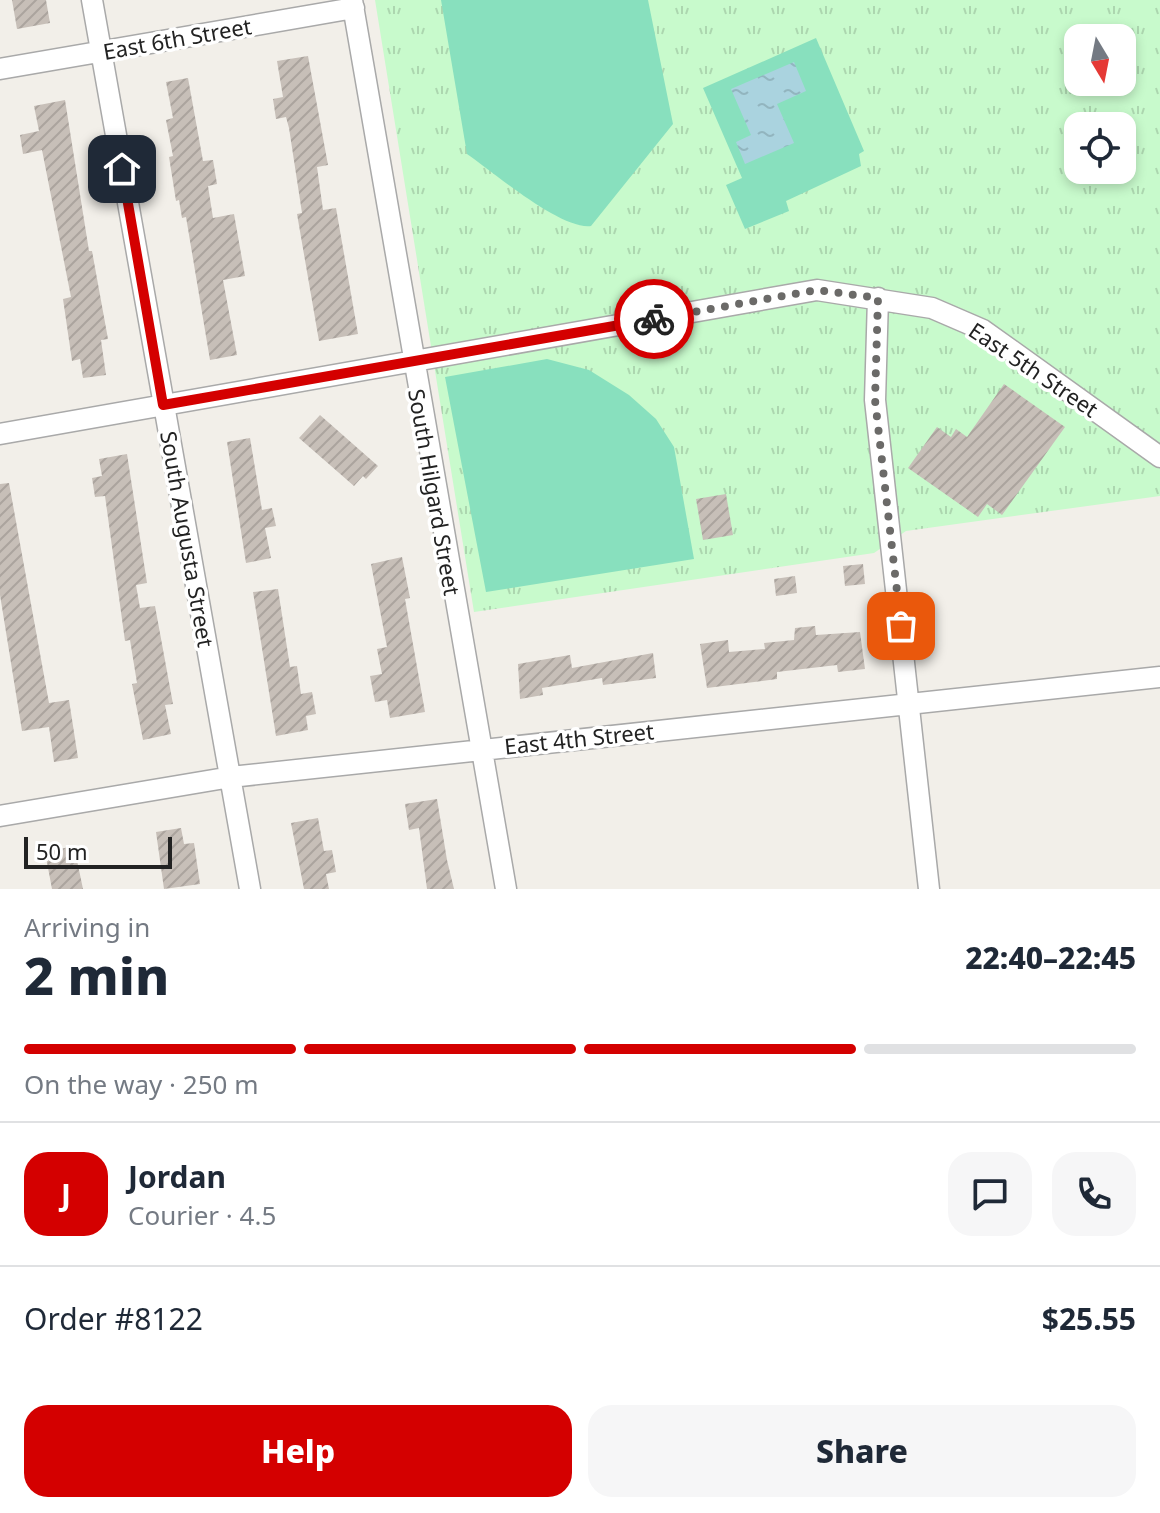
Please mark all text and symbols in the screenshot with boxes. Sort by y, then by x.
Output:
street label: East 6th Street [101,10,254,66]
north arrow [1064,24,1136,96]
map controls [1064,24,1136,184]
button: locate [1064,112,1136,184]
pin [88,135,156,203]
icon: home [100,147,144,191]
courier [614,279,694,359]
icon: bike [632,297,676,341]
street label: East 5th Street [963,315,1105,423]
street label: South Hilgard Street [402,386,468,598]
street label: South Augusta Street [154,429,222,649]
pin [867,592,935,660]
icon: bag [879,604,923,648]
street label: East 4th Street [503,715,655,761]
scale bar [24,833,172,869]
text: 50 m [36,836,87,866]
text: Arriving in [24,909,150,945]
text: 22:40–22:45 [965,937,1136,978]
text: 2 min [24,939,169,1010]
text: On the way · 250 m [24,1066,258,1102]
button: chat [948,1152,1032,1236]
button: phone [1052,1152,1136,1236]
text: Jordan [128,1156,226,1197]
text: J [61,1174,71,1215]
text: Courier · 4.5 [128,1197,276,1233]
text: Order #8122 [24,1298,203,1339]
text: $25.55 [1042,1298,1136,1339]
button: Help [24,1405,572,1497]
button: Share [588,1405,1136,1497]

